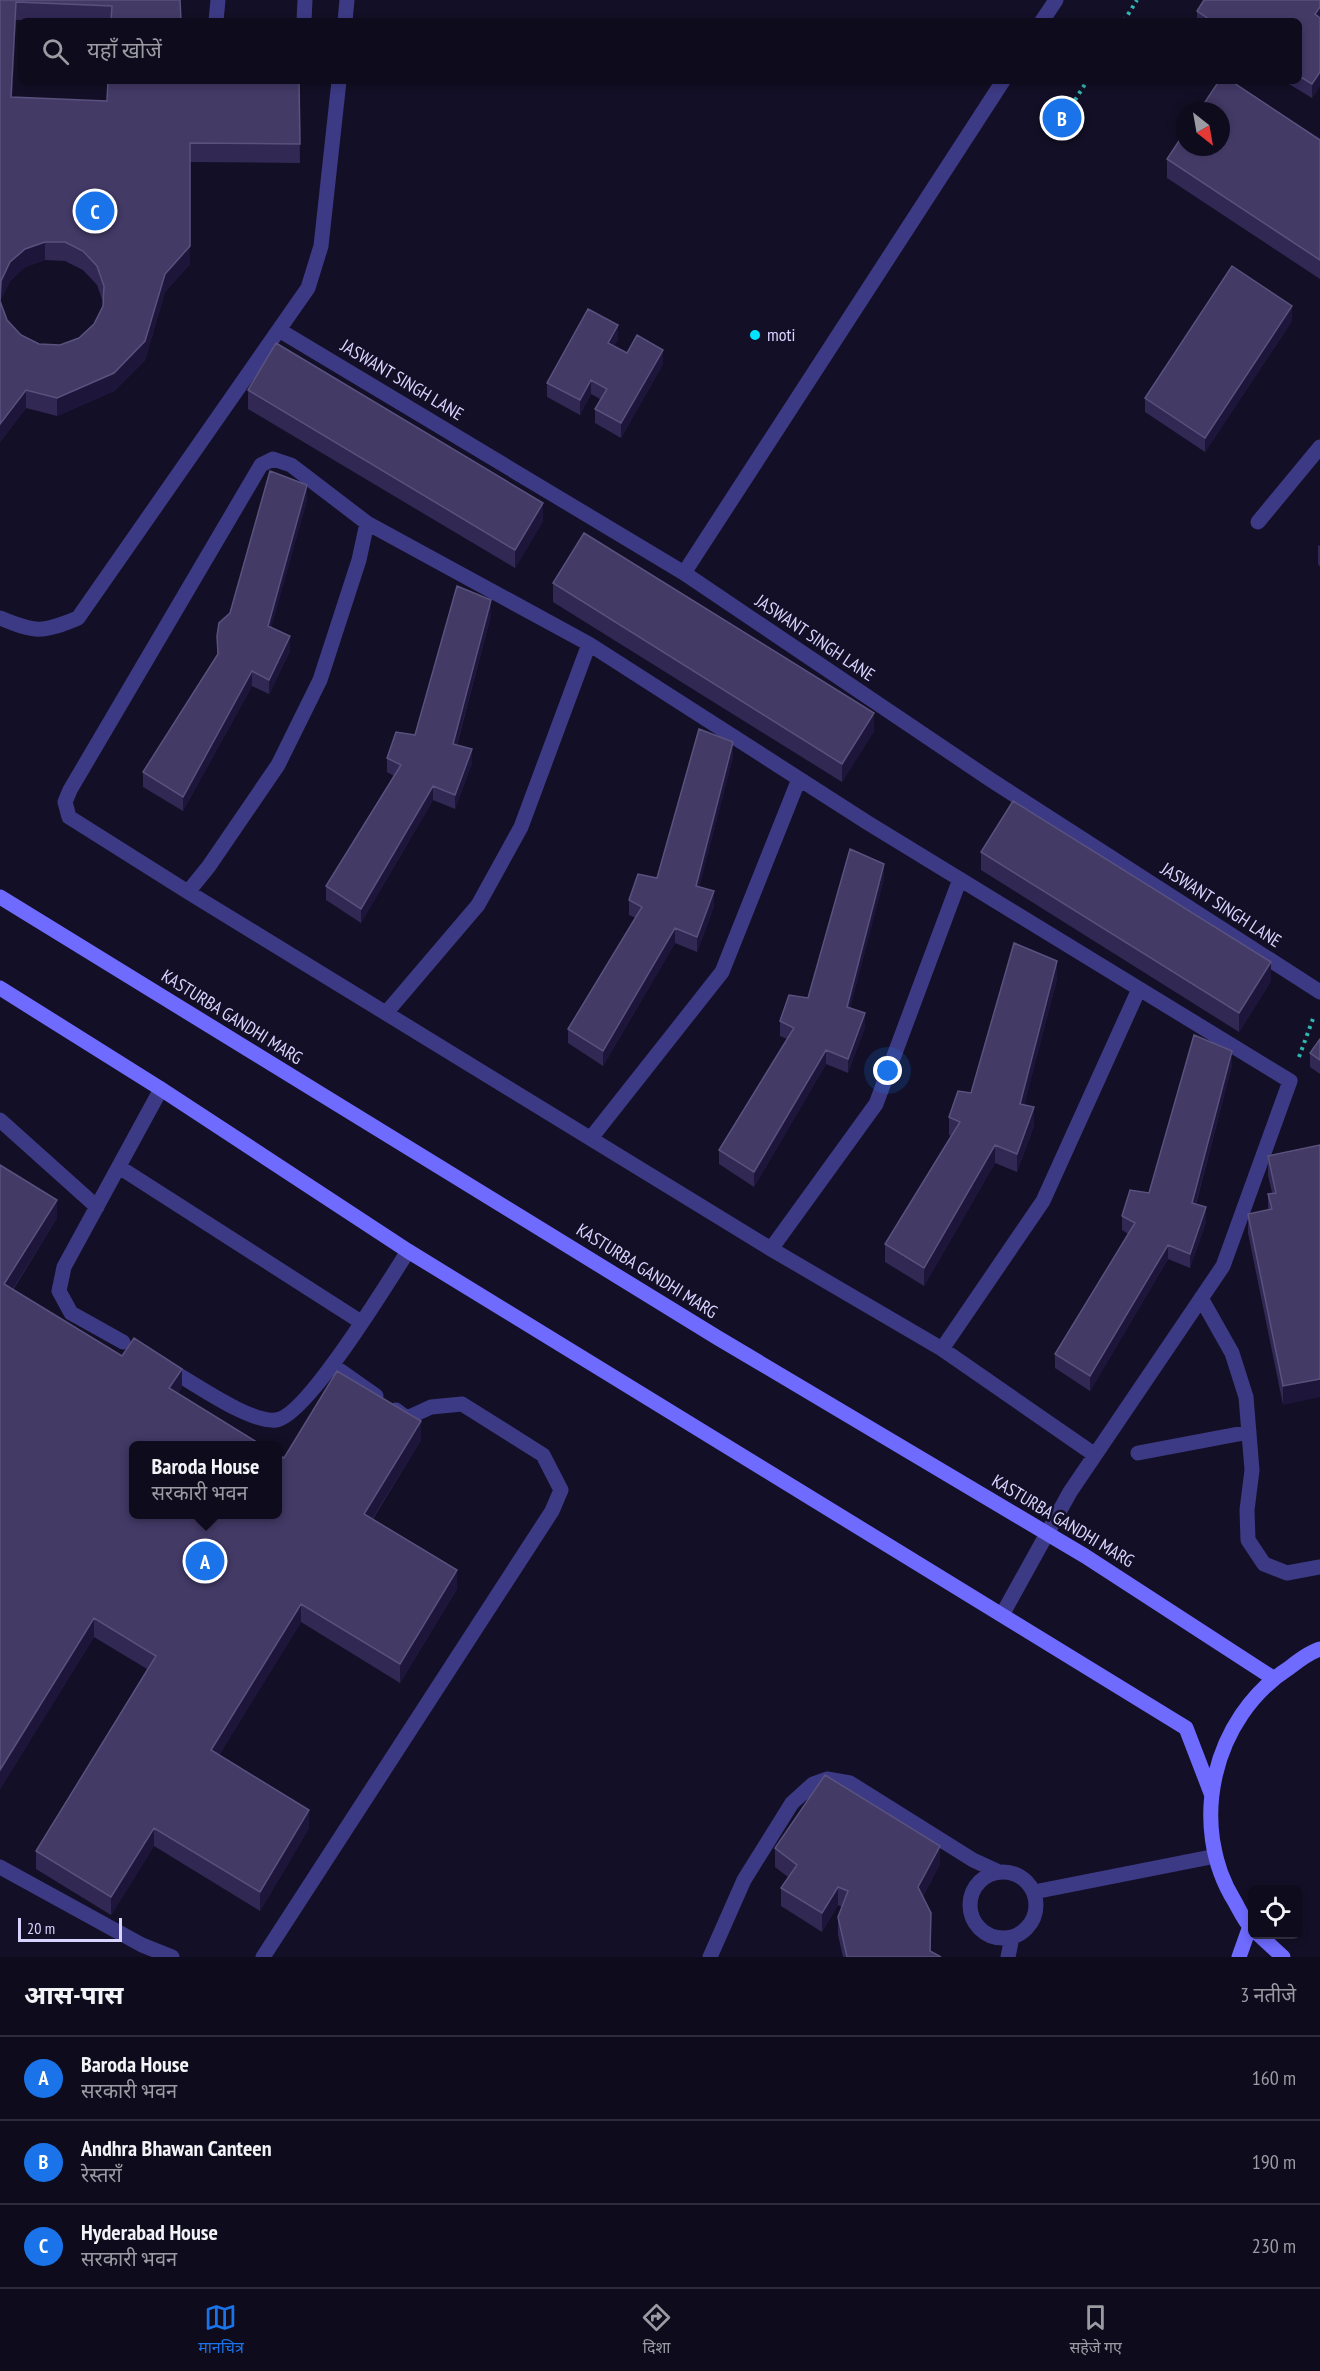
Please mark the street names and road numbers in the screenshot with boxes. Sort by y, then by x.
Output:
street label: JASWANT SINGH LANE [336,333,468,425]
street label: JASWANT SINGH LANE [750,589,879,686]
street label: JASWANT SINGH LANE [1156,857,1286,952]
street label: KASTURBA GANDHI MARG [157,964,307,1069]
street label: KASTURBA GANDHI MARG [572,1218,722,1323]
street label: KASTURBA GANDHI MARG [988,1469,1139,1572]

